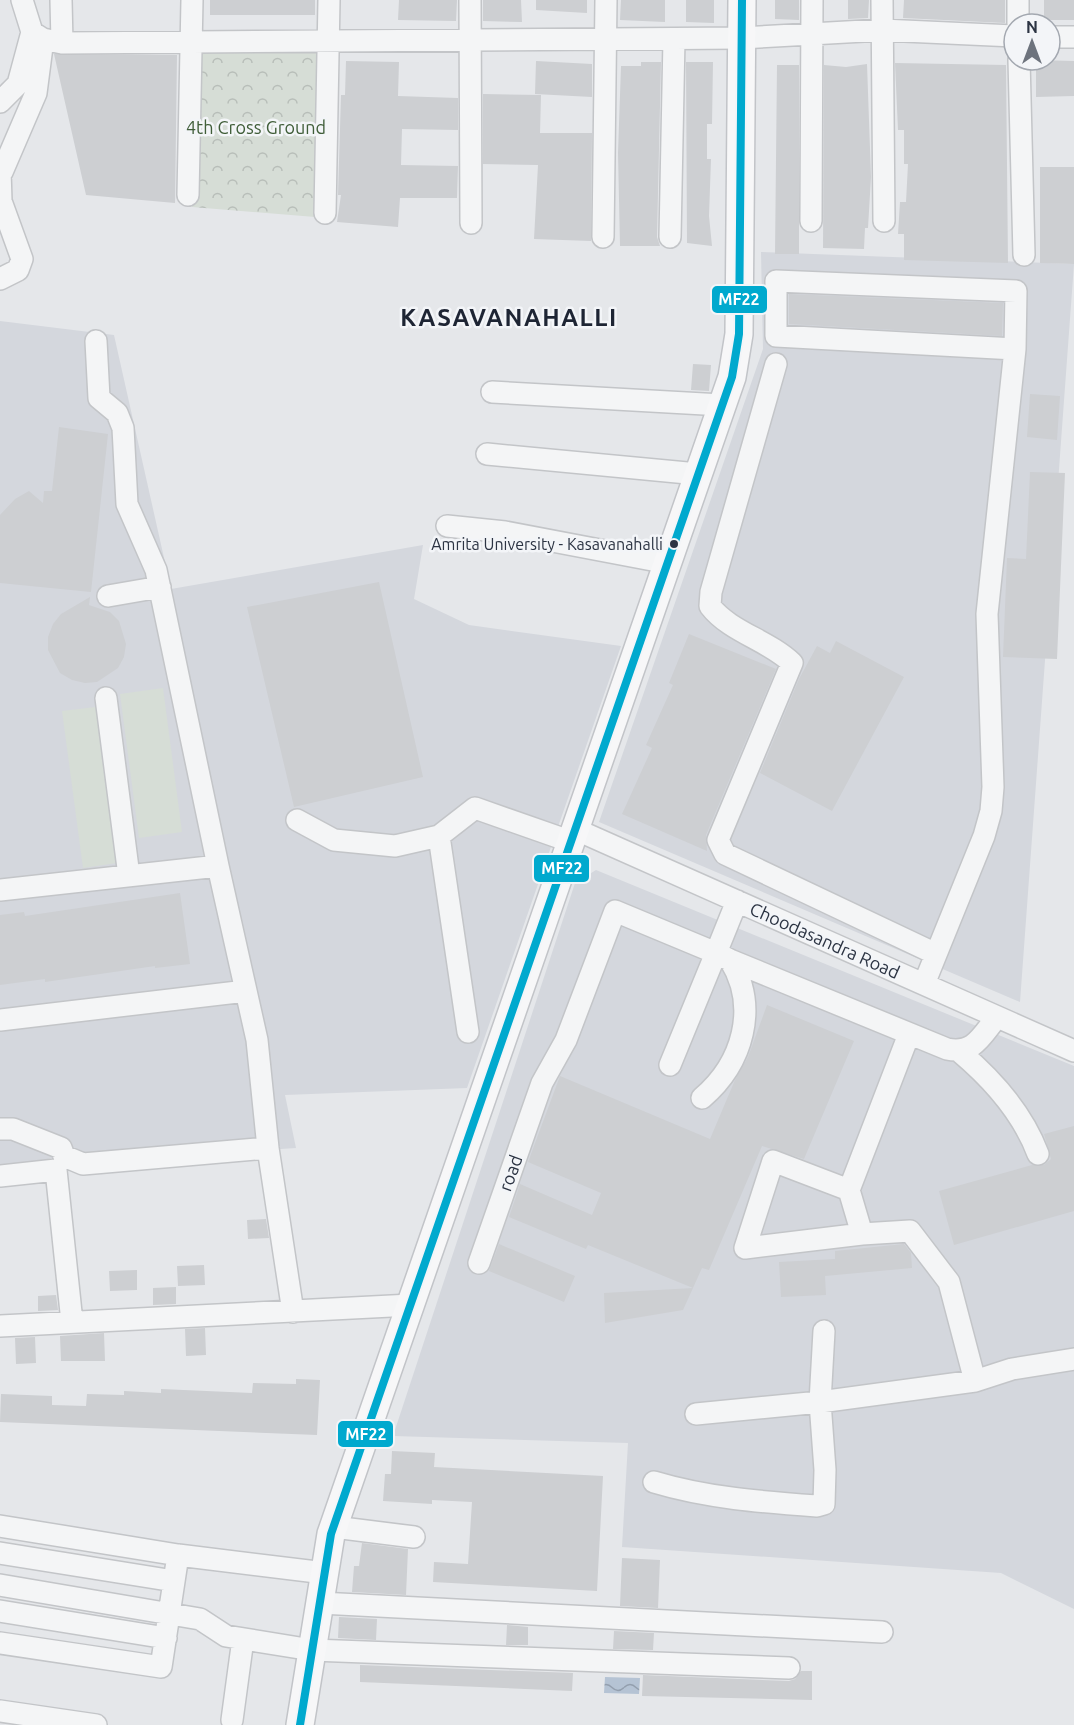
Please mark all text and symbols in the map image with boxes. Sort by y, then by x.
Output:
north arrow [1002,12,1062,72]
text: N [1026,18,1038,36]
park label: 4th Cross Ground [186,117,326,137]
line badge: MF22 [711,285,768,314]
text: MF22 [718,290,760,308]
district label: KASAVANAHALLI [400,304,618,331]
place label: Amrita University - Kasavanahalli [431,535,663,553]
marker: Amrita University - Kasavanahalli [668,538,680,550]
line badge: MF22 [533,854,590,883]
text: MF22 [541,859,583,877]
street label: Choodasandra Road [747,898,903,982]
street label: road [494,1152,526,1194]
line badge: MF22 [337,1420,394,1448]
text: MF22 [345,1425,387,1443]

